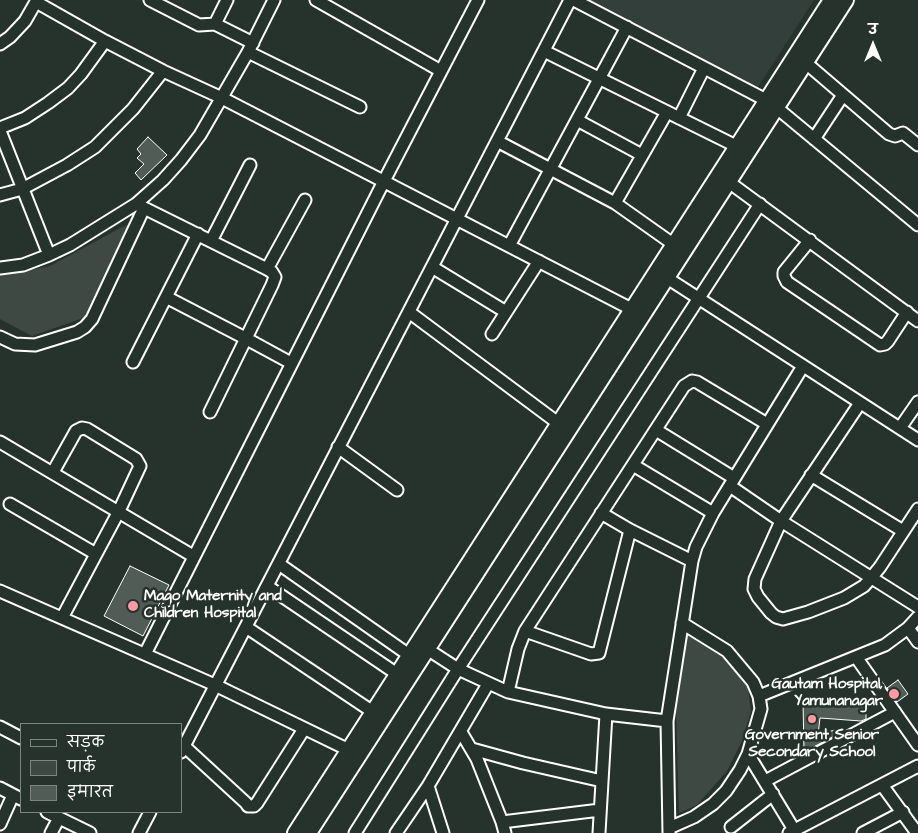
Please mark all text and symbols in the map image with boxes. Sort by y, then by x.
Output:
north arrow [848,20,898,70]
text: उ [868,20,878,40]
place label: Mago Maternity and Children Hospital [144,588,282,623]
marker: Mago Maternity and Children Hospital [126,599,140,613]
place label: Gautam Hospital, Yamunanagar [772,676,883,711]
marker: Gautam Hospital, Yamunanagar [887,687,901,701]
marker: Government Senior Secondary School [806,713,818,725]
legend [20,723,182,813]
place label: Government Senior Secondary School [745,727,879,762]
text: सड़क [67,732,104,753]
text: पार्क [67,757,95,778]
text: इमारत [67,782,113,803]

